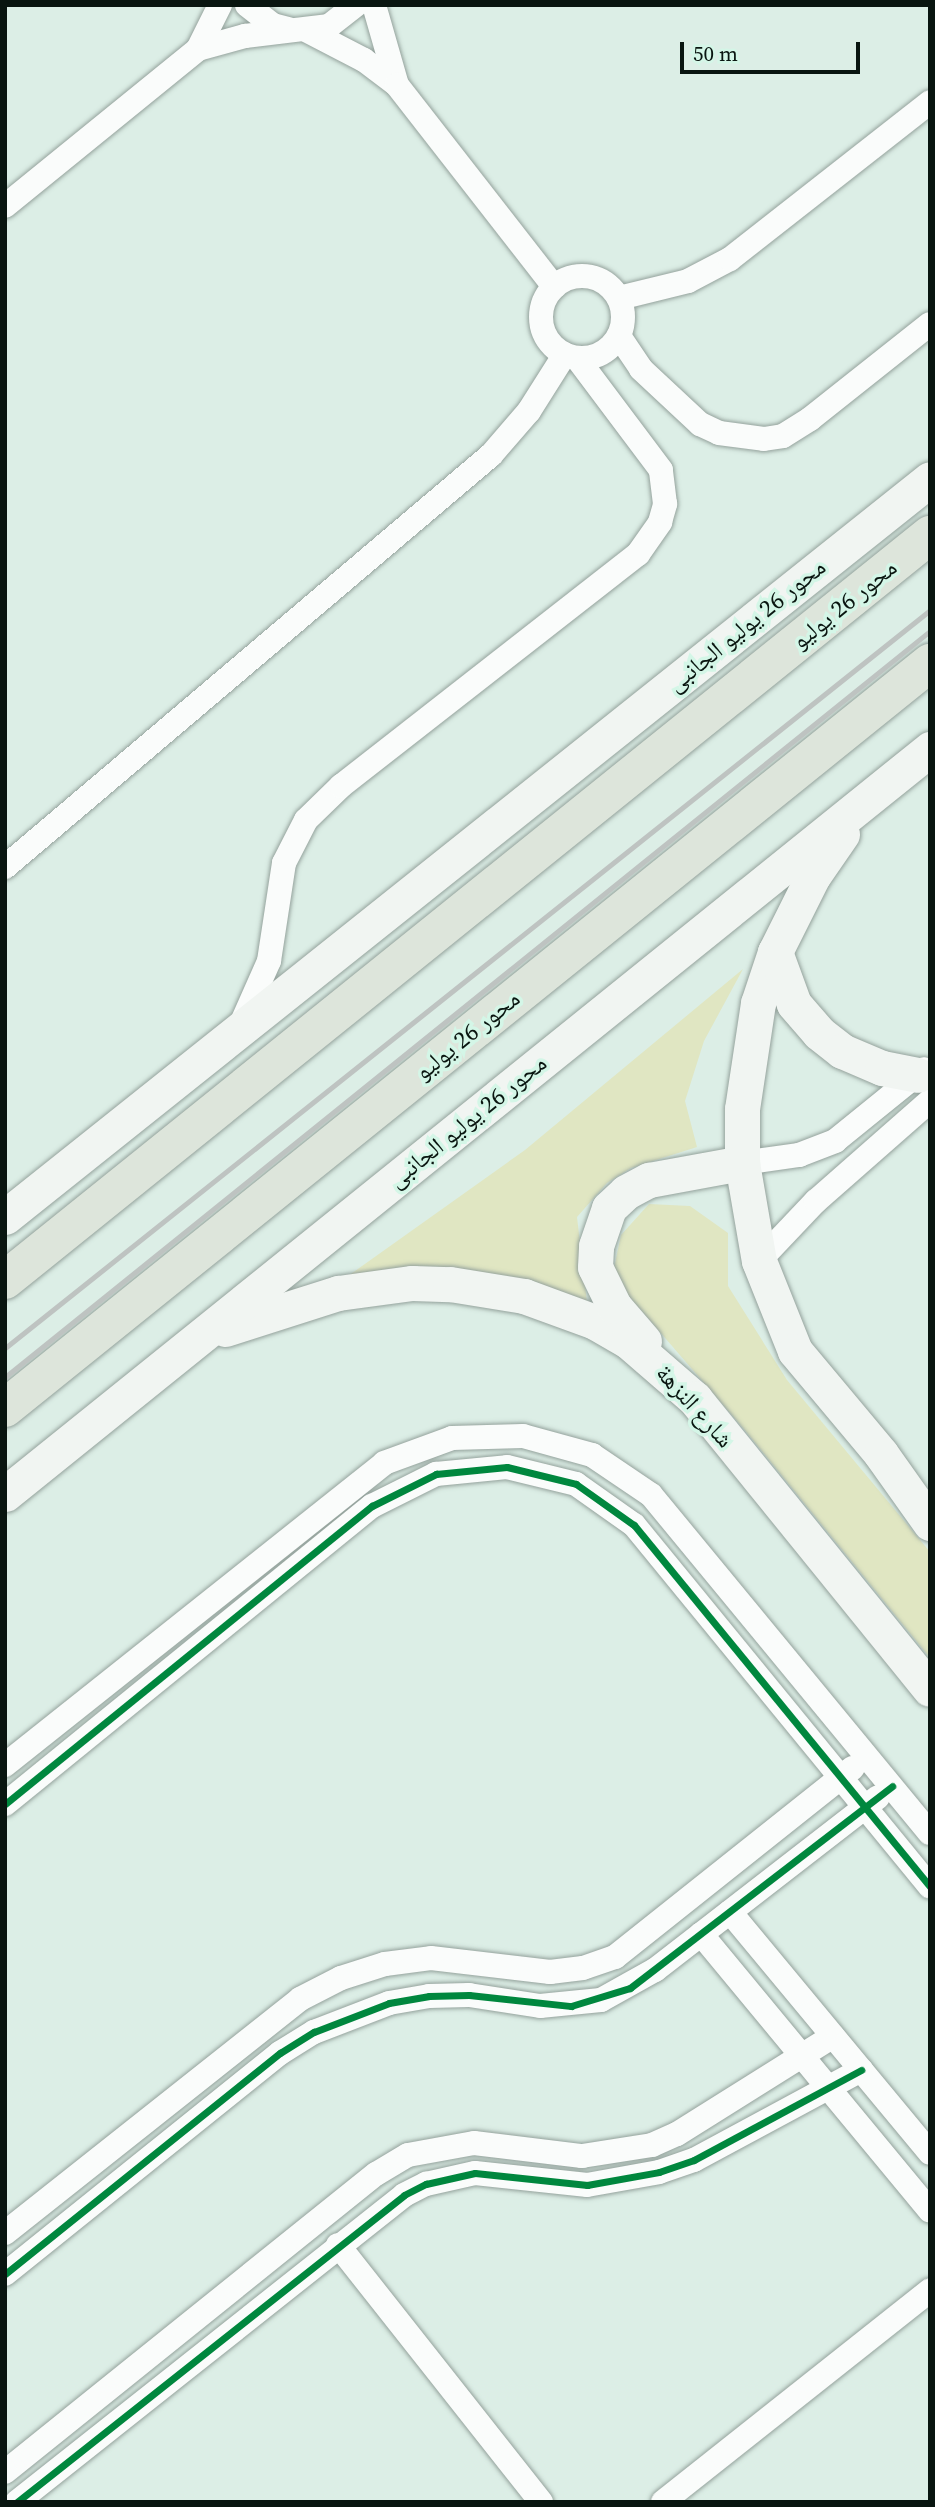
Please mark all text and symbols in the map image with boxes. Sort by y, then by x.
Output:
scale bar [683,28,863,72]
text: 50 m [693,39,738,68]
street label: محور 26 يوليو الجانبى [661,552,831,698]
street label: محور 26 يوليو [786,553,902,655]
street label: محور 26 يوليو [409,984,525,1086]
street label: محور 26 يوليو الجانبى [382,1048,552,1194]
street label: شارع النزهة [650,1359,740,1453]

